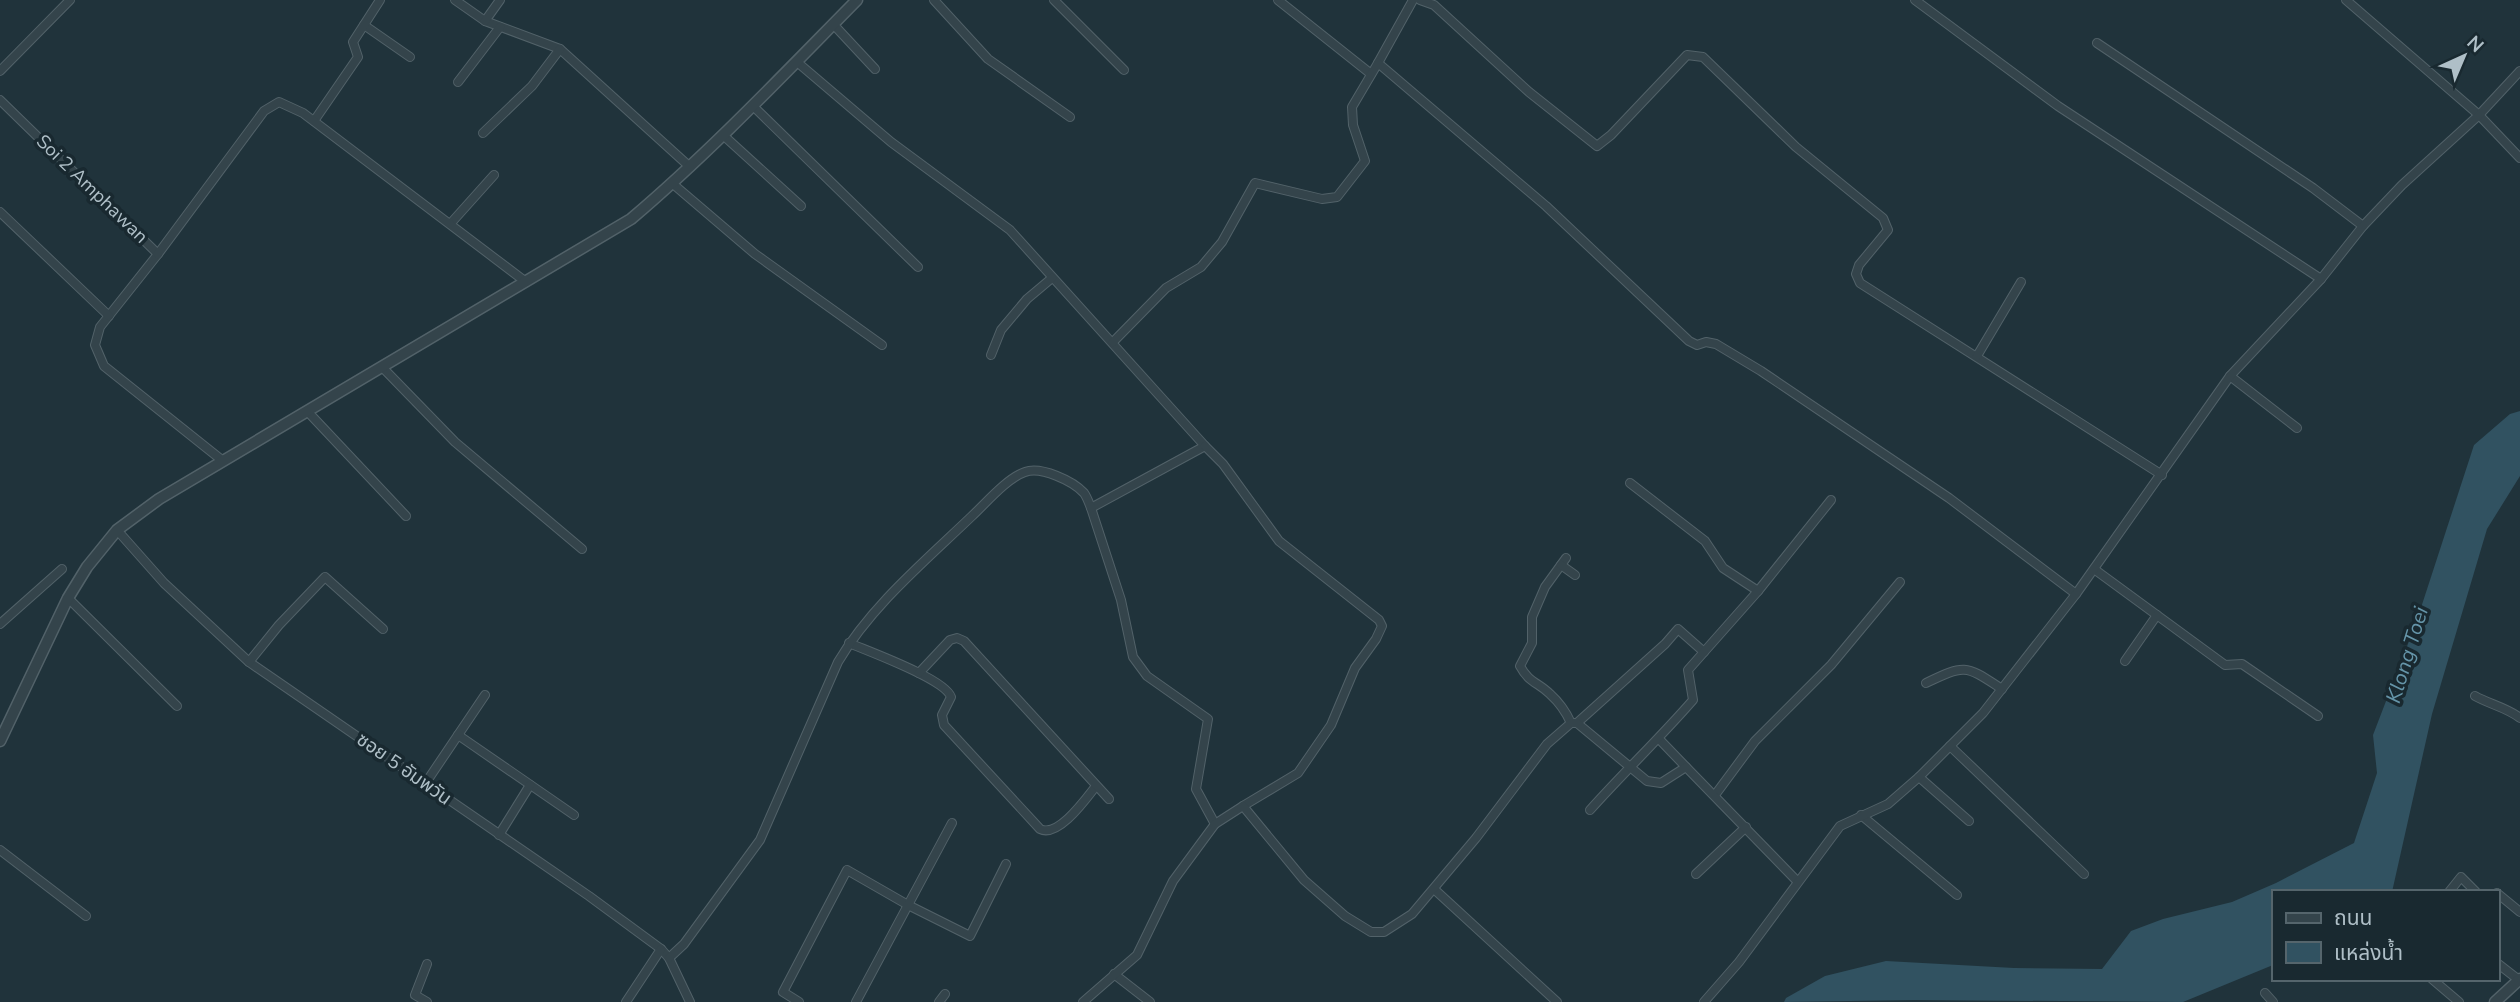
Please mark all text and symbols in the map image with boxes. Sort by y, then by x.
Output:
north arrow [2429,21,2499,91]
text: N [2461,30,2489,59]
street label: Soi 2 Amphawan [30,129,154,249]
water label: Klong Toei [2379,602,2435,707]
street label: ซอย 5 อัมพวัน [351,727,457,811]
legend [2272,890,2499,981]
text: ถนน [2334,904,2372,932]
text: แหล่งน้ำ [2334,938,2403,967]

